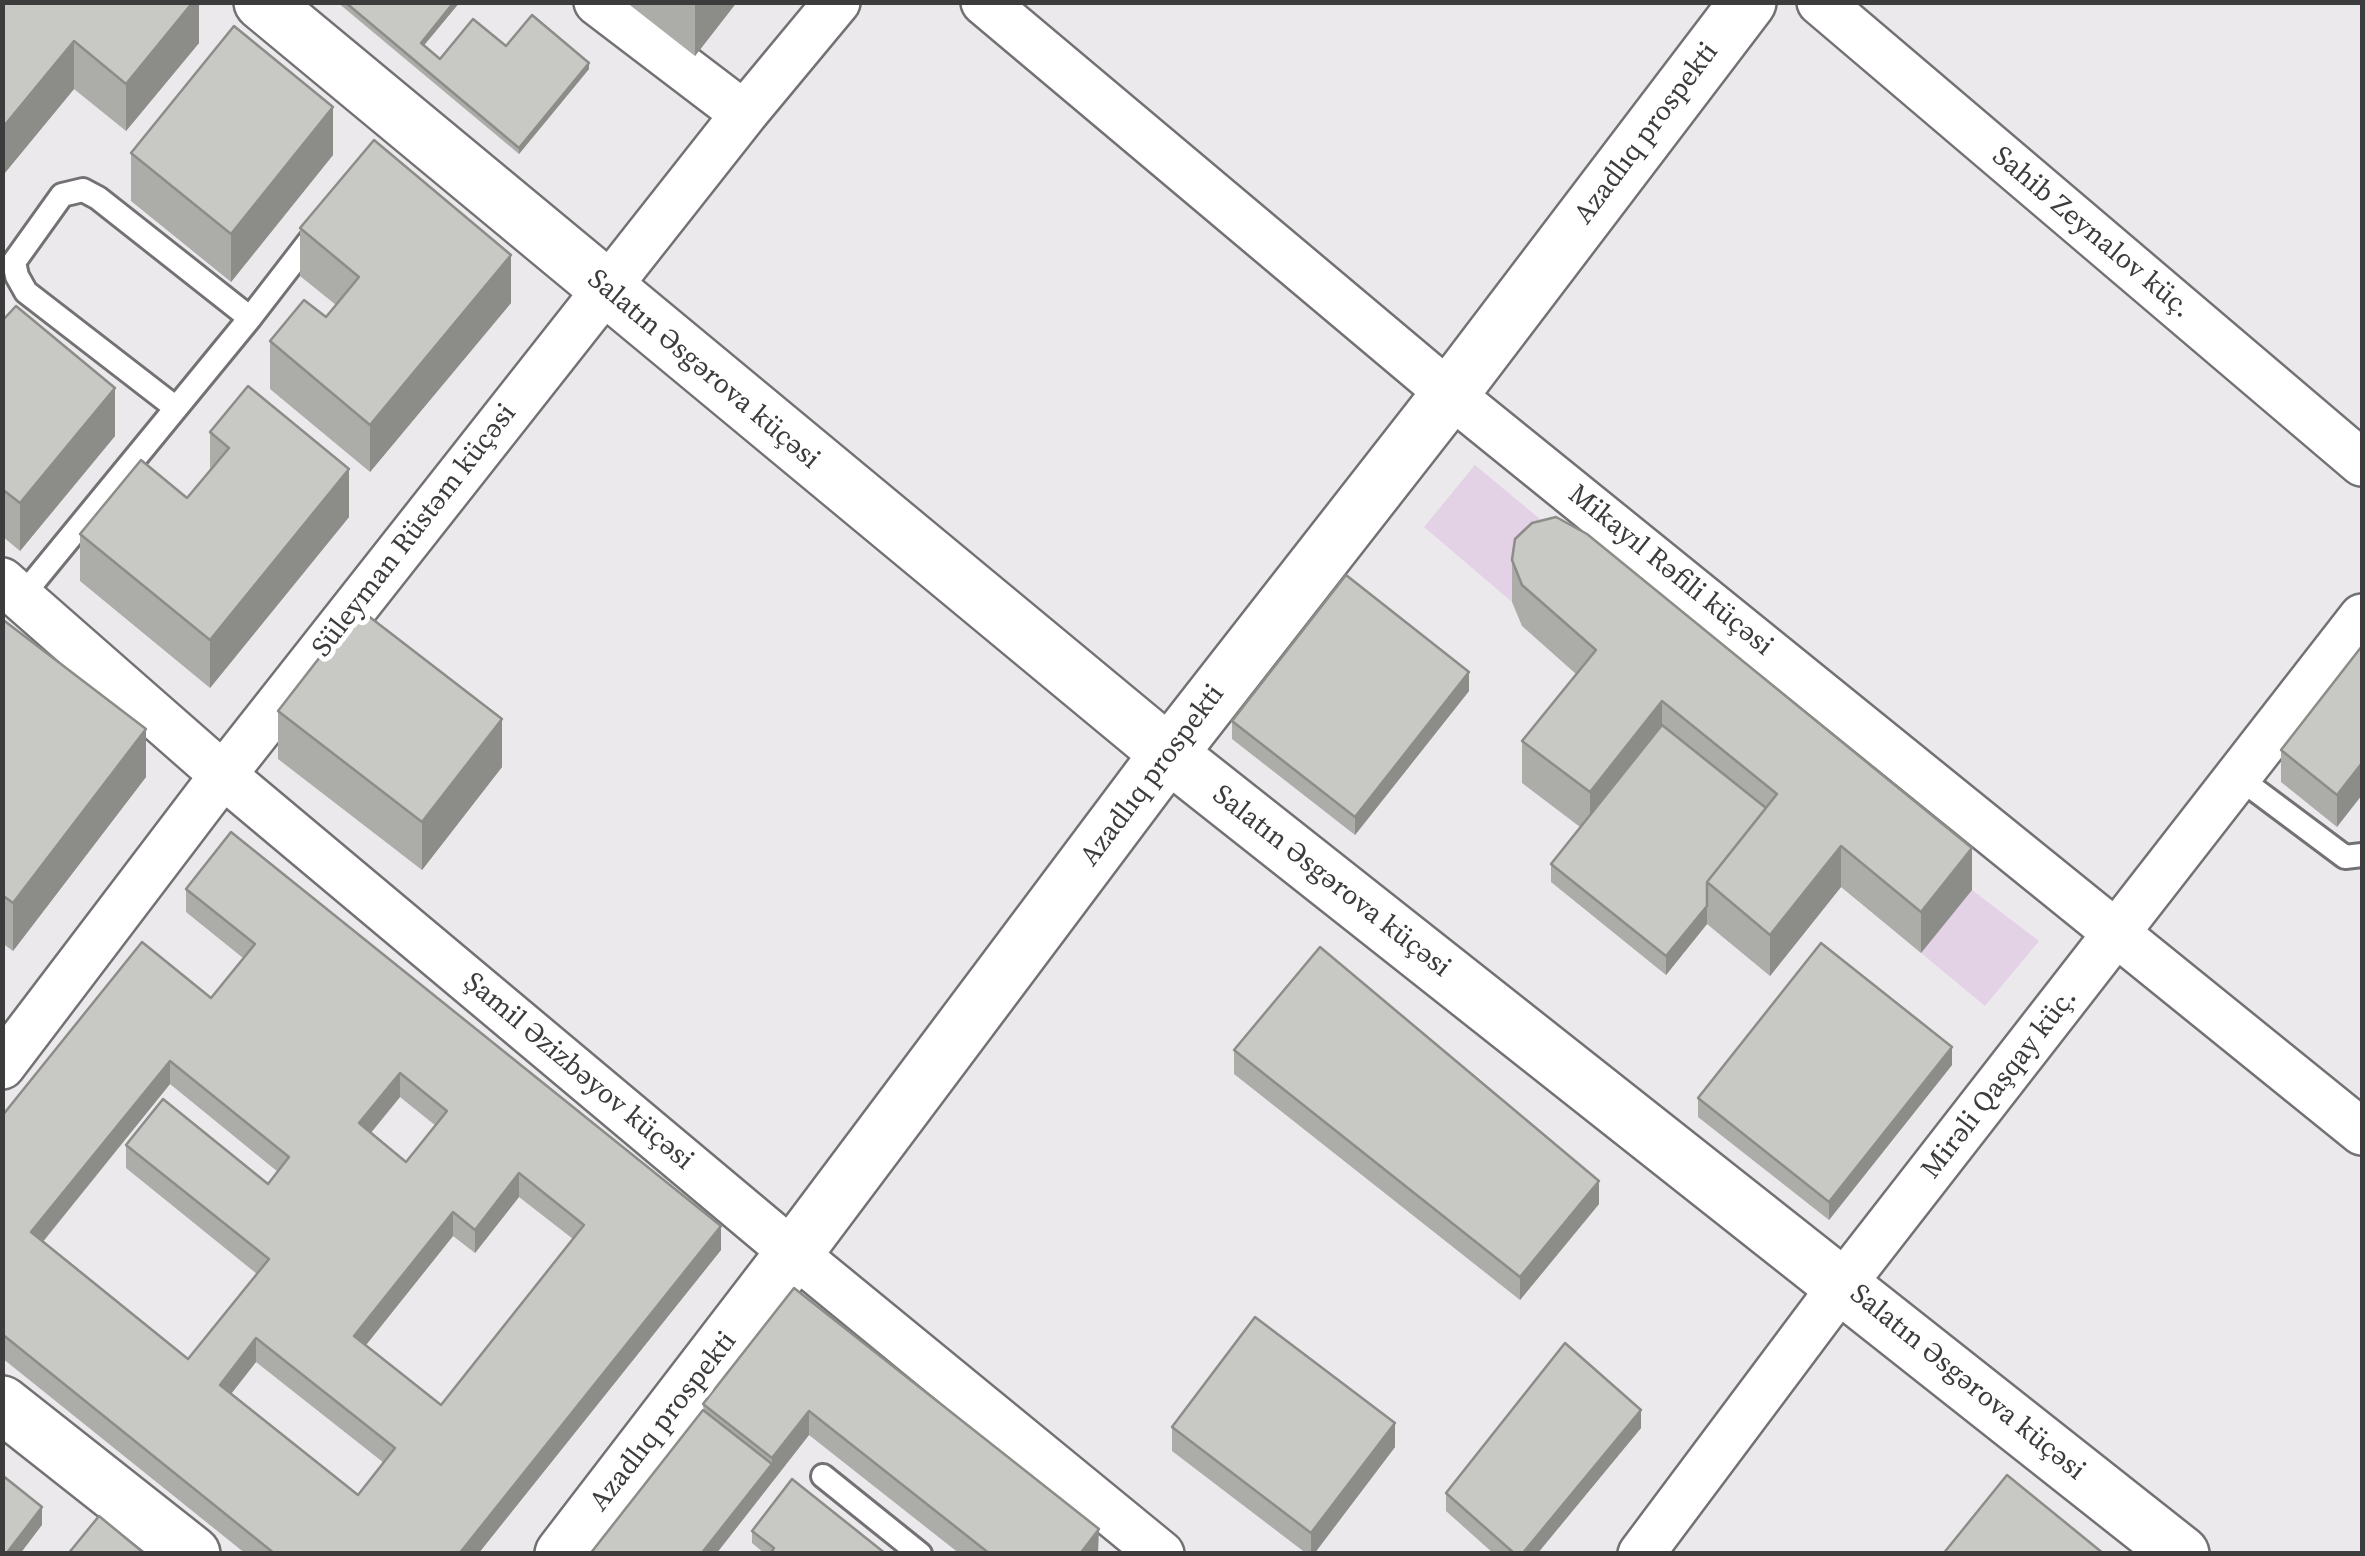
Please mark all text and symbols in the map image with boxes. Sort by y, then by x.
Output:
street label: Azadlıq prospekti [1568,37,1726,231]
street label: Sahib Zeynalov küç. [1985,140,2197,326]
street label: Salatın Əsgərova küçəsi [580,263,826,477]
street label: Süleyman Rüstəm küçəsi [306,398,524,664]
street label: Mikayıl Rəfili küçəsi [1561,478,1779,664]
street label: Azadlıq prospekti [1074,679,1232,873]
street label: Salatın Əsgərova küçəsi [1205,779,1457,985]
street label: Şamil Əzizbəyov küçəsi [456,966,700,1178]
street label: Mirəli Qaşqay küç. [1915,982,2085,1186]
street label: Salatın Əsgərova küçəsi [1843,1278,2091,1488]
street label: Azadlıq prospekti [583,1326,745,1518]

